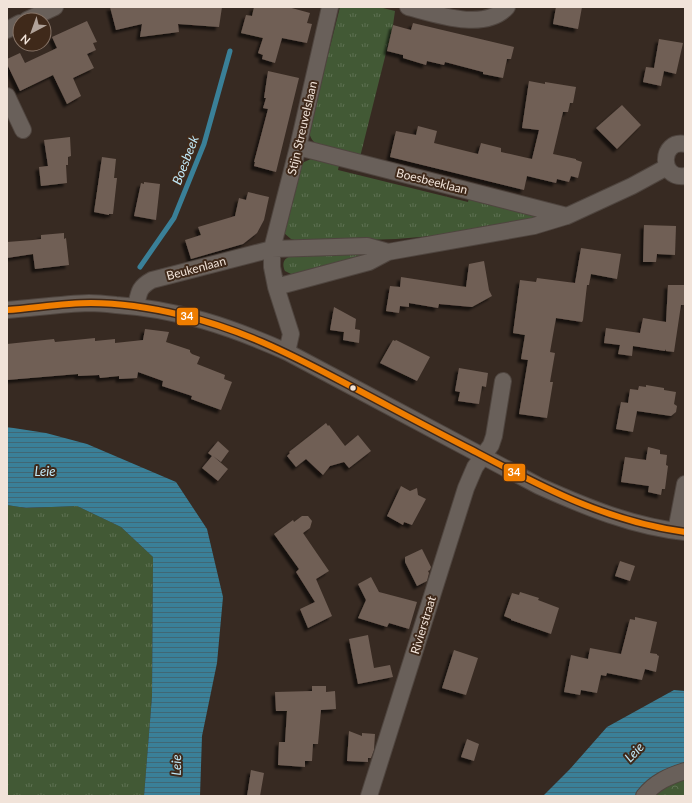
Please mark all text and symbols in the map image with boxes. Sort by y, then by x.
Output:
north arrow [12,12,52,52]
text: N [18,32,33,48]
street label: Stijn Streuvelslaan [284,80,320,176]
water label: Boesbeek [168,132,202,187]
street label: Boesbeeklaan [395,165,469,197]
street label: Beukenlaan [165,253,227,283]
line badge: 34 [176,307,199,326]
text: 34 [181,309,194,322]
unlabelled marker [348,383,358,393]
water label: Leie [34,463,56,479]
line badge: 34 [503,463,526,482]
text: 34 [508,465,521,478]
street label: Rivierstraat [407,593,439,656]
water label: Leie [621,739,647,765]
water label: Leie [168,754,184,776]

